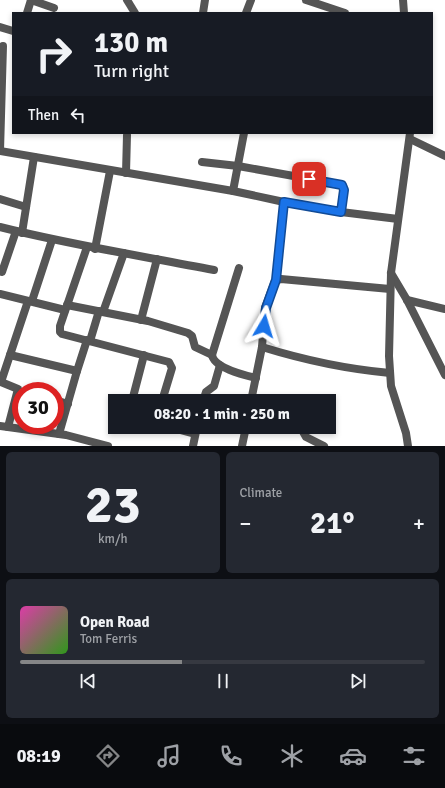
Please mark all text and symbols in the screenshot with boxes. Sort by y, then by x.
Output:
text: 130 m [94,26,168,60]
icon: right [28,28,80,80]
text: Turn right [94,60,169,82]
icon: left [67,104,89,126]
text: Then [28,106,59,124]
pin [292,162,326,196]
icon: arrive [298,168,320,190]
position arrow [243,305,285,347]
speed limit sign: 30 [12,382,64,434]
text: 08:20 · 1 min · 250 m [154,405,290,423]
text: 23 [85,473,141,537]
text: Climate [240,485,282,501]
text: 21° [310,505,354,542]
text: − [240,510,251,537]
text: + [413,510,425,537]
text: km/h [98,531,127,547]
text: Open Road [80,613,150,631]
text: Tom Ferris [80,631,137,647]
icon: previous [77,670,99,692]
icon: pause [212,670,234,692]
icon: next [347,670,369,692]
icon: directions [94,742,122,770]
icon: music [155,742,183,770]
icon: phone [217,742,245,770]
icon: climate [278,742,306,770]
icon: car [339,742,367,770]
icon: filters [400,742,428,770]
text: 08:19 [17,745,61,767]

